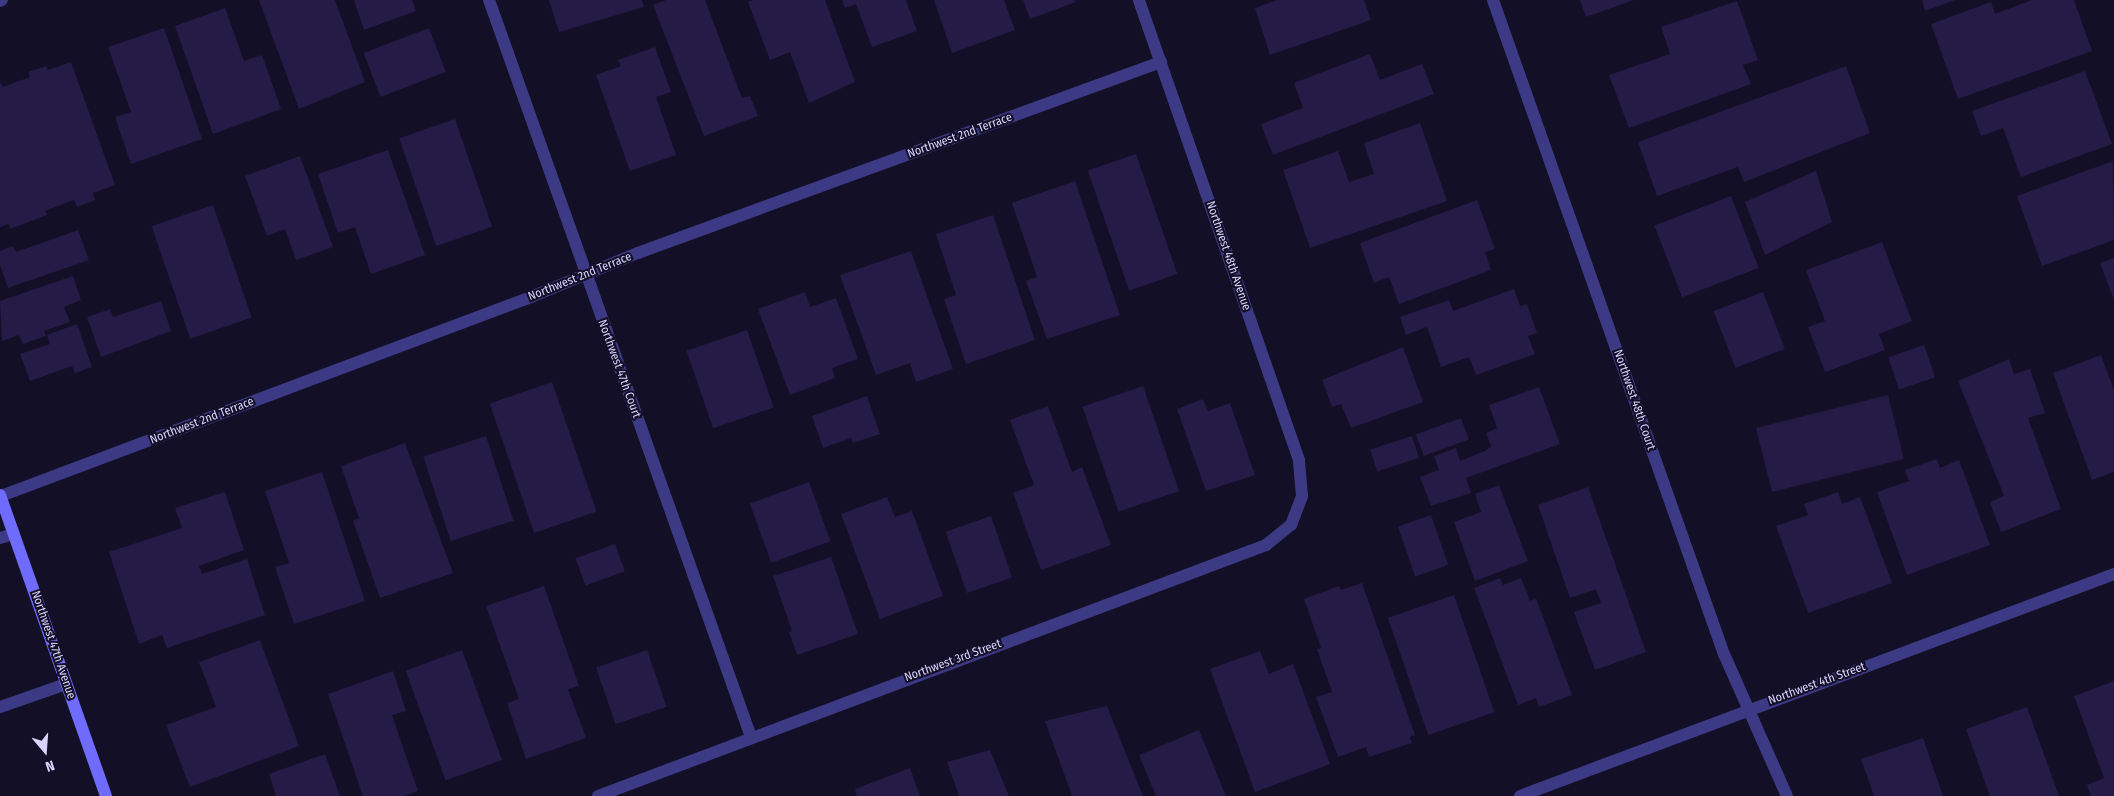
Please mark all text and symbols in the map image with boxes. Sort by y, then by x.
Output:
street label: Northwest 2nd Terrace [906,110,1014,162]
street label: Northwest 48th Avenue [1203,199,1253,313]
street label: Northwest 2nd Terrace [526,250,634,304]
street label: Northwest 47th Court [594,318,644,420]
street label: Northwest 48th Court [1610,348,1658,452]
street label: Northwest 2nd Terrace [148,395,256,447]
street label: Northwest 47th Avenue [28,589,78,701]
street label: Northwest 3rd Street [903,637,1003,685]
street label: Northwest 4th Street [1767,660,1867,708]
north arrow [20,726,70,776]
text: N [43,756,56,775]

